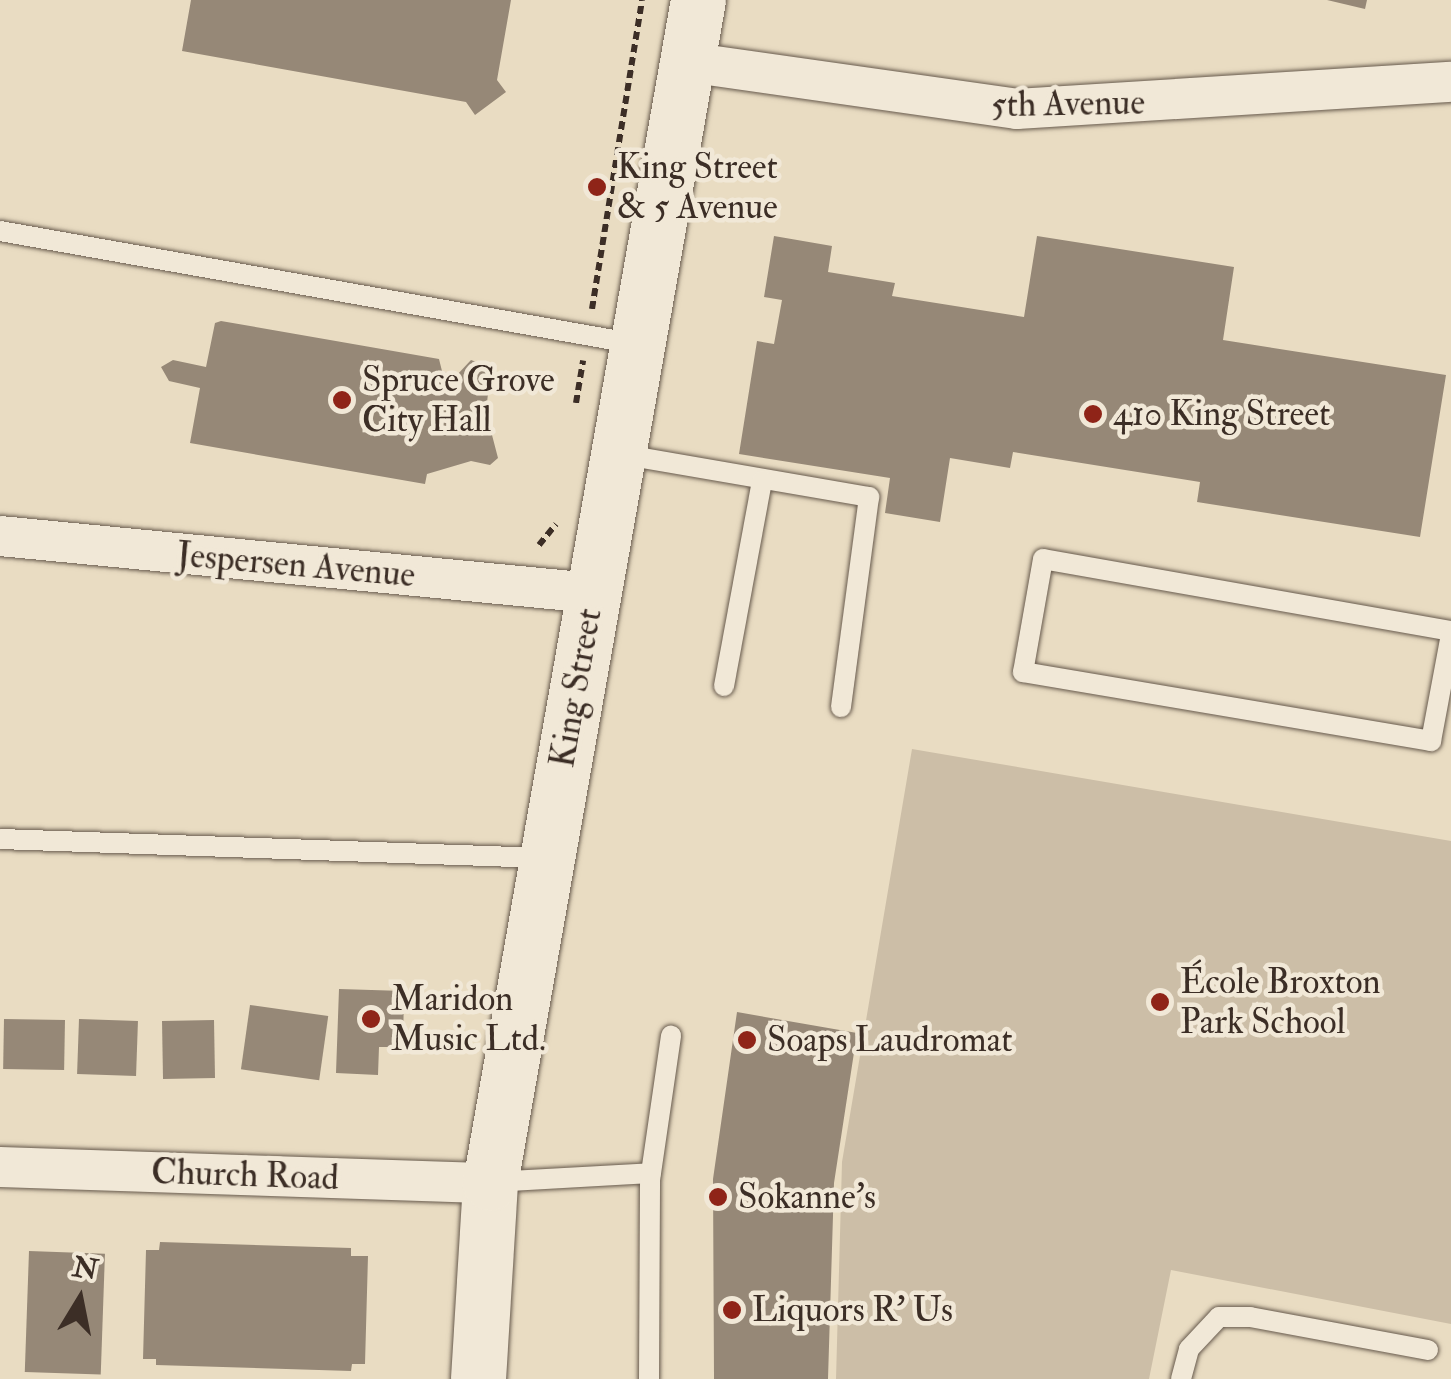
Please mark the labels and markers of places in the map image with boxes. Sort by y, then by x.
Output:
place label: King Street & 5 Avenue [617,146,778,228]
marker: King Street & 5 Avenue [586,176,608,198]
place label: Spruce Grove City Hall [362,359,555,441]
marker: Spruce Grove City Hall [331,389,353,411]
place label: 410 King Street [1113,393,1330,435]
marker: 410 King Street [1082,403,1104,425]
place label: École Broxton Park School [1180,961,1381,1043]
place label: Maridon Music Ltd. [391,978,546,1060]
marker: École Broxton Park School [1149,991,1171,1013]
marker: Maridon Music Ltd. [360,1008,382,1030]
place label: Soaps Laudromat [767,1019,1013,1061]
marker: Soaps Laudromat [736,1029,758,1051]
place label: Sokanne's [738,1176,876,1218]
marker: Sokanne's [707,1186,729,1208]
place label: Liquors R’ Us [752,1289,953,1331]
marker: Liquors R’ Us [721,1299,743,1321]

